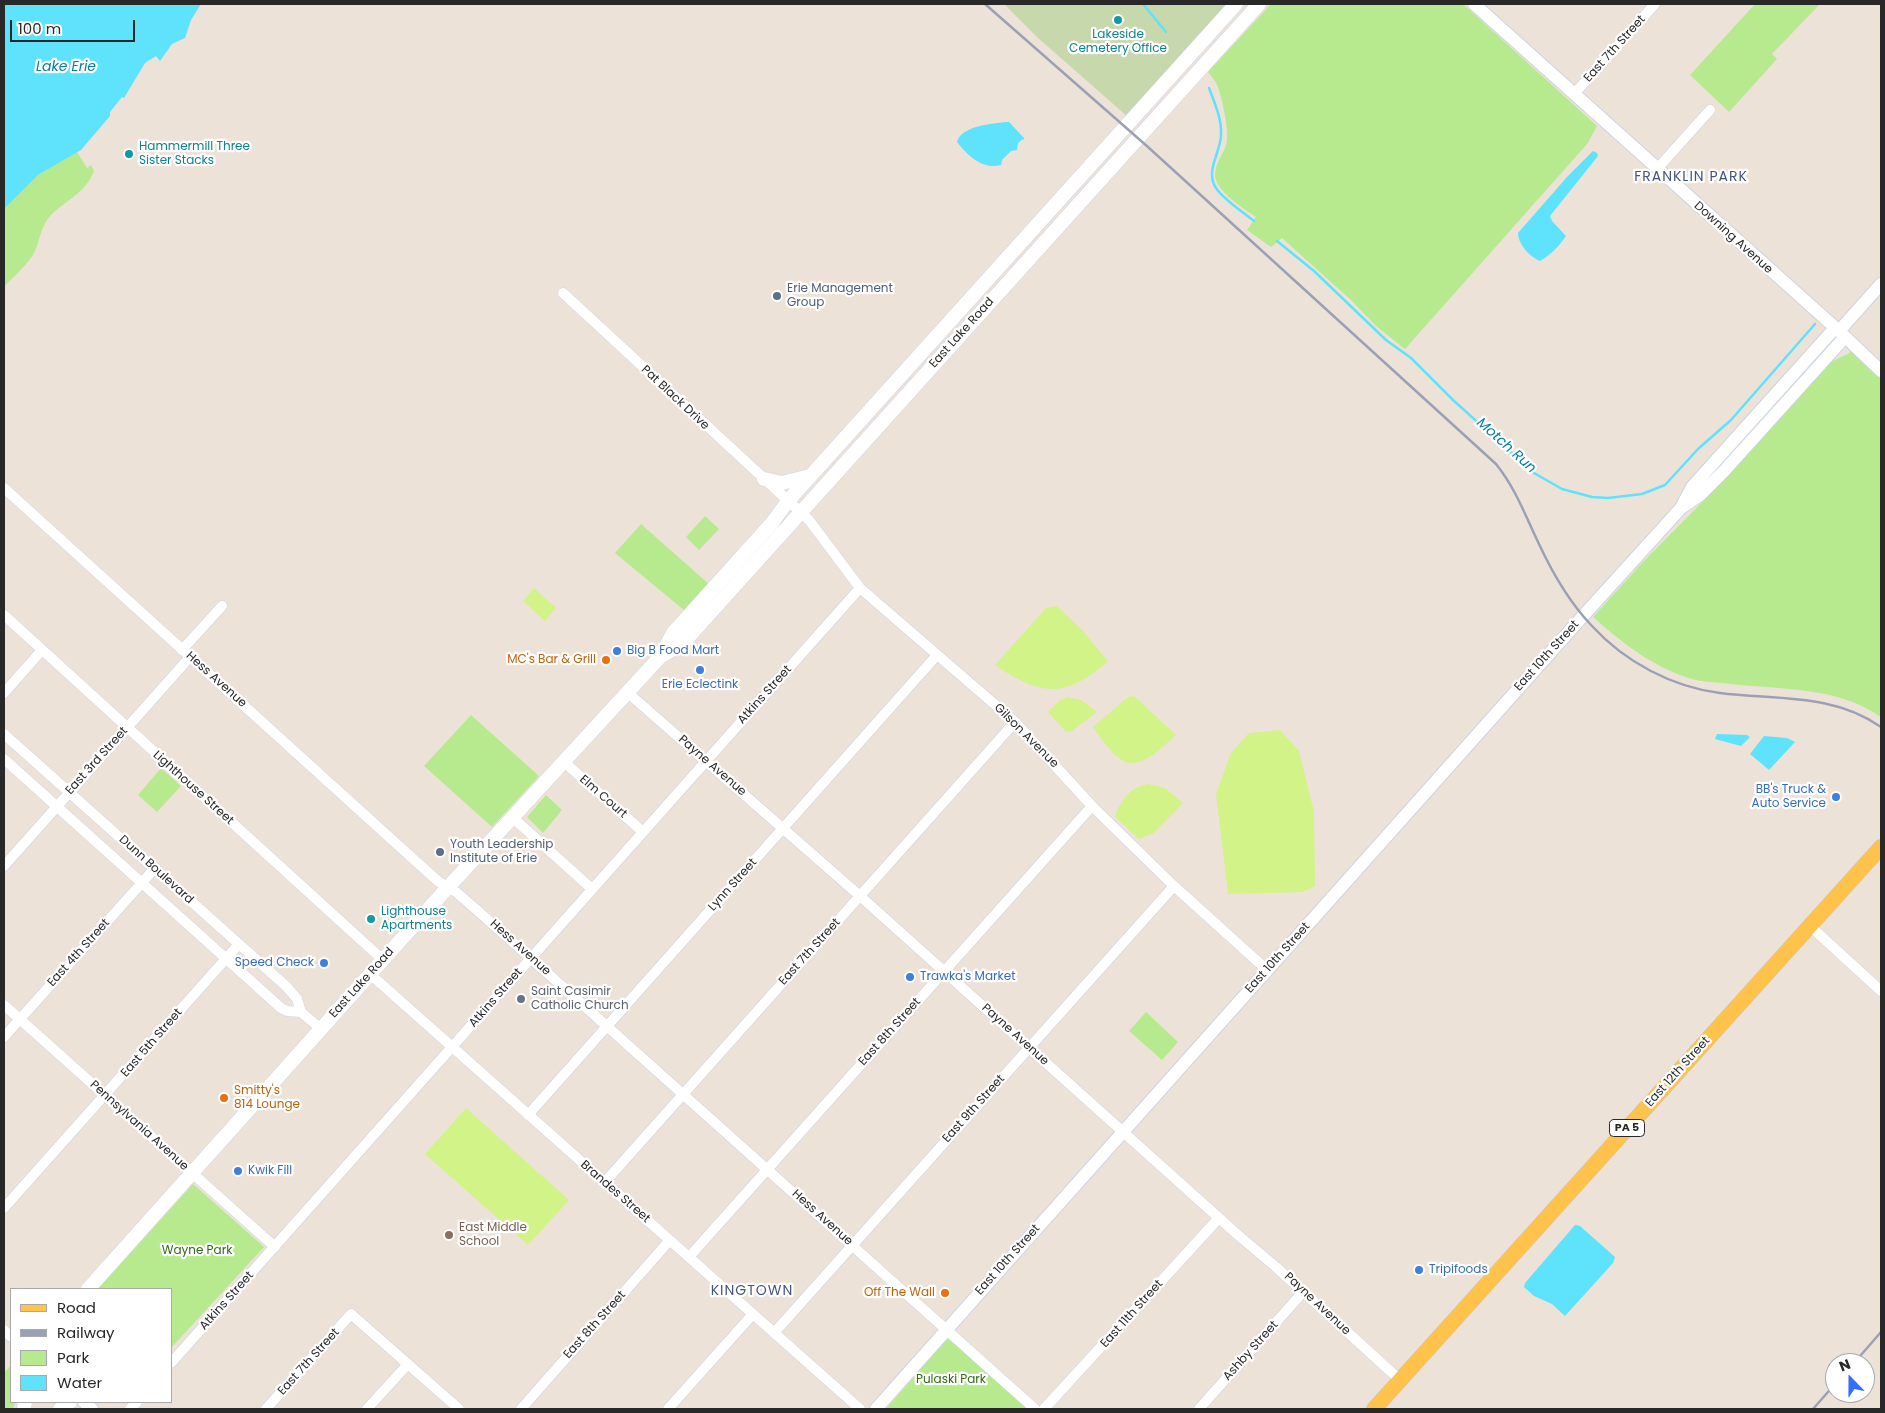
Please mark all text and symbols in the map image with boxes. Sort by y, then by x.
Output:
scale bar [12,10,138,42]
street label: East 7th Street [1581,13,1649,85]
marker: Lakeside Cemetery Office [1112,14,1124,26]
text: 100 m [18,18,61,39]
place label: Lakeside Cemetery Office [1069,28,1167,56]
water label: Lake Erie [36,59,96,75]
place label: Hammermill Three Sister Stacks [139,140,250,168]
marker: Hammermill Three Sister Stacks [123,148,135,160]
district label: FRANKLIN PARK [1633,169,1749,185]
street label: Downing Avenue [1691,199,1775,277]
place label: Erie Management Group [787,282,893,310]
marker: Erie Management Group [771,290,783,302]
street label: East Lake Road [927,295,997,371]
street label: Pat Black Drive [638,363,712,433]
water label: Motch Run [1473,415,1539,477]
street label: East 10th Street [1512,618,1582,694]
place label: Big B Food Mart [627,644,719,658]
marker: Big B Food Mart [611,645,623,657]
street label: Hess Avenue [183,649,249,711]
place label: MC's Bar & Grill [507,653,596,667]
marker: MC's Bar & Grill [600,654,612,666]
street label: Atkins Street [735,663,795,727]
marker: Erie Eclectink [694,664,706,676]
place label: Erie Eclectink [662,678,738,692]
street label: Gilson Avenue [991,701,1061,771]
street label: East 3rd Street [63,724,131,798]
street label: Payne Avenue [675,733,749,799]
street label: Lighthouse Street [150,748,236,828]
street label: Elm Court [576,772,630,822]
place label: BB's Truck & Auto Service [1752,783,1826,811]
marker: BB's Truck & Auto Service [1830,791,1842,803]
street label: Dunn Boulevard [116,833,196,907]
place label: Youth Leadership Institute of Erie [450,838,553,866]
marker: Youth Leadership Institute of Erie [434,846,446,858]
street label: Lynn Street [706,856,760,914]
place label: Lighthouse Apartments [381,905,452,933]
marker: Lighthouse Apartments [365,913,377,925]
street label: East 4th Street [45,916,113,990]
street label: East 7th Street [776,916,844,988]
street label: Hess Avenue [487,917,553,979]
street label: East 10th Street [1243,920,1313,996]
street label: East Lake Road [327,945,397,1021]
place label: Speed Check [235,956,314,970]
marker: Speed Check [318,957,330,969]
street label: Atkins Street [466,965,526,1031]
place label: Trawka's Market [920,970,1015,984]
marker: Trawka's Market [904,971,916,983]
place label: Saint Casimir Catholic Church [531,985,629,1013]
marker: Saint Casimir Catholic Church [515,993,527,1005]
street label: East 8th Street [856,995,924,1069]
street label: Payne Avenue [979,1001,1051,1069]
street label: East 5th Street [118,1006,186,1080]
street label: East 12th Street [1643,1034,1713,1110]
street label: East 9th Street [940,1072,1008,1146]
street label: Pennsylvania Avenue [87,1078,191,1174]
place label: Smitty's 814 Lounge [234,1084,300,1112]
marker: Smitty's 814 Lounge [218,1092,230,1104]
road number: PA 5 [1610,1120,1644,1136]
street label: Brandes Street [577,1158,653,1226]
place label: Kwik Fill [248,1164,292,1178]
marker: Kwik Fill [232,1165,244,1177]
street label: Hess Avenue [789,1187,855,1249]
place label: East Middle School [459,1221,527,1249]
street label: East 10th Street [973,1222,1043,1298]
marker: East Middle School [443,1229,455,1241]
park label: Wayne Park [162,1244,232,1258]
place label: Tripifoods [1429,1263,1488,1277]
marker: Tripifoods [1413,1264,1425,1276]
street label: Atkins Street [197,1269,257,1333]
street label: Payne Avenue [1281,1270,1353,1338]
street label: East 11th Street [1098,1277,1166,1351]
district label: KINGTOWN [710,1283,794,1299]
place label: Off The Wall [864,1286,935,1300]
marker: Off The Wall [939,1287,951,1299]
legend [10,1288,172,1403]
street label: East 8th Street [561,1288,629,1362]
text: Road [57,1297,96,1318]
street label: Ashby Street [1220,1318,1282,1384]
text: Railway [57,1322,115,1343]
street label: East 7th Street [275,1326,343,1398]
text: Park [57,1347,89,1368]
north arrow [1825,1353,1875,1403]
text: N [1836,1354,1853,1376]
text: Water [57,1372,102,1393]
park label: Pulaski Park [916,1373,986,1387]

